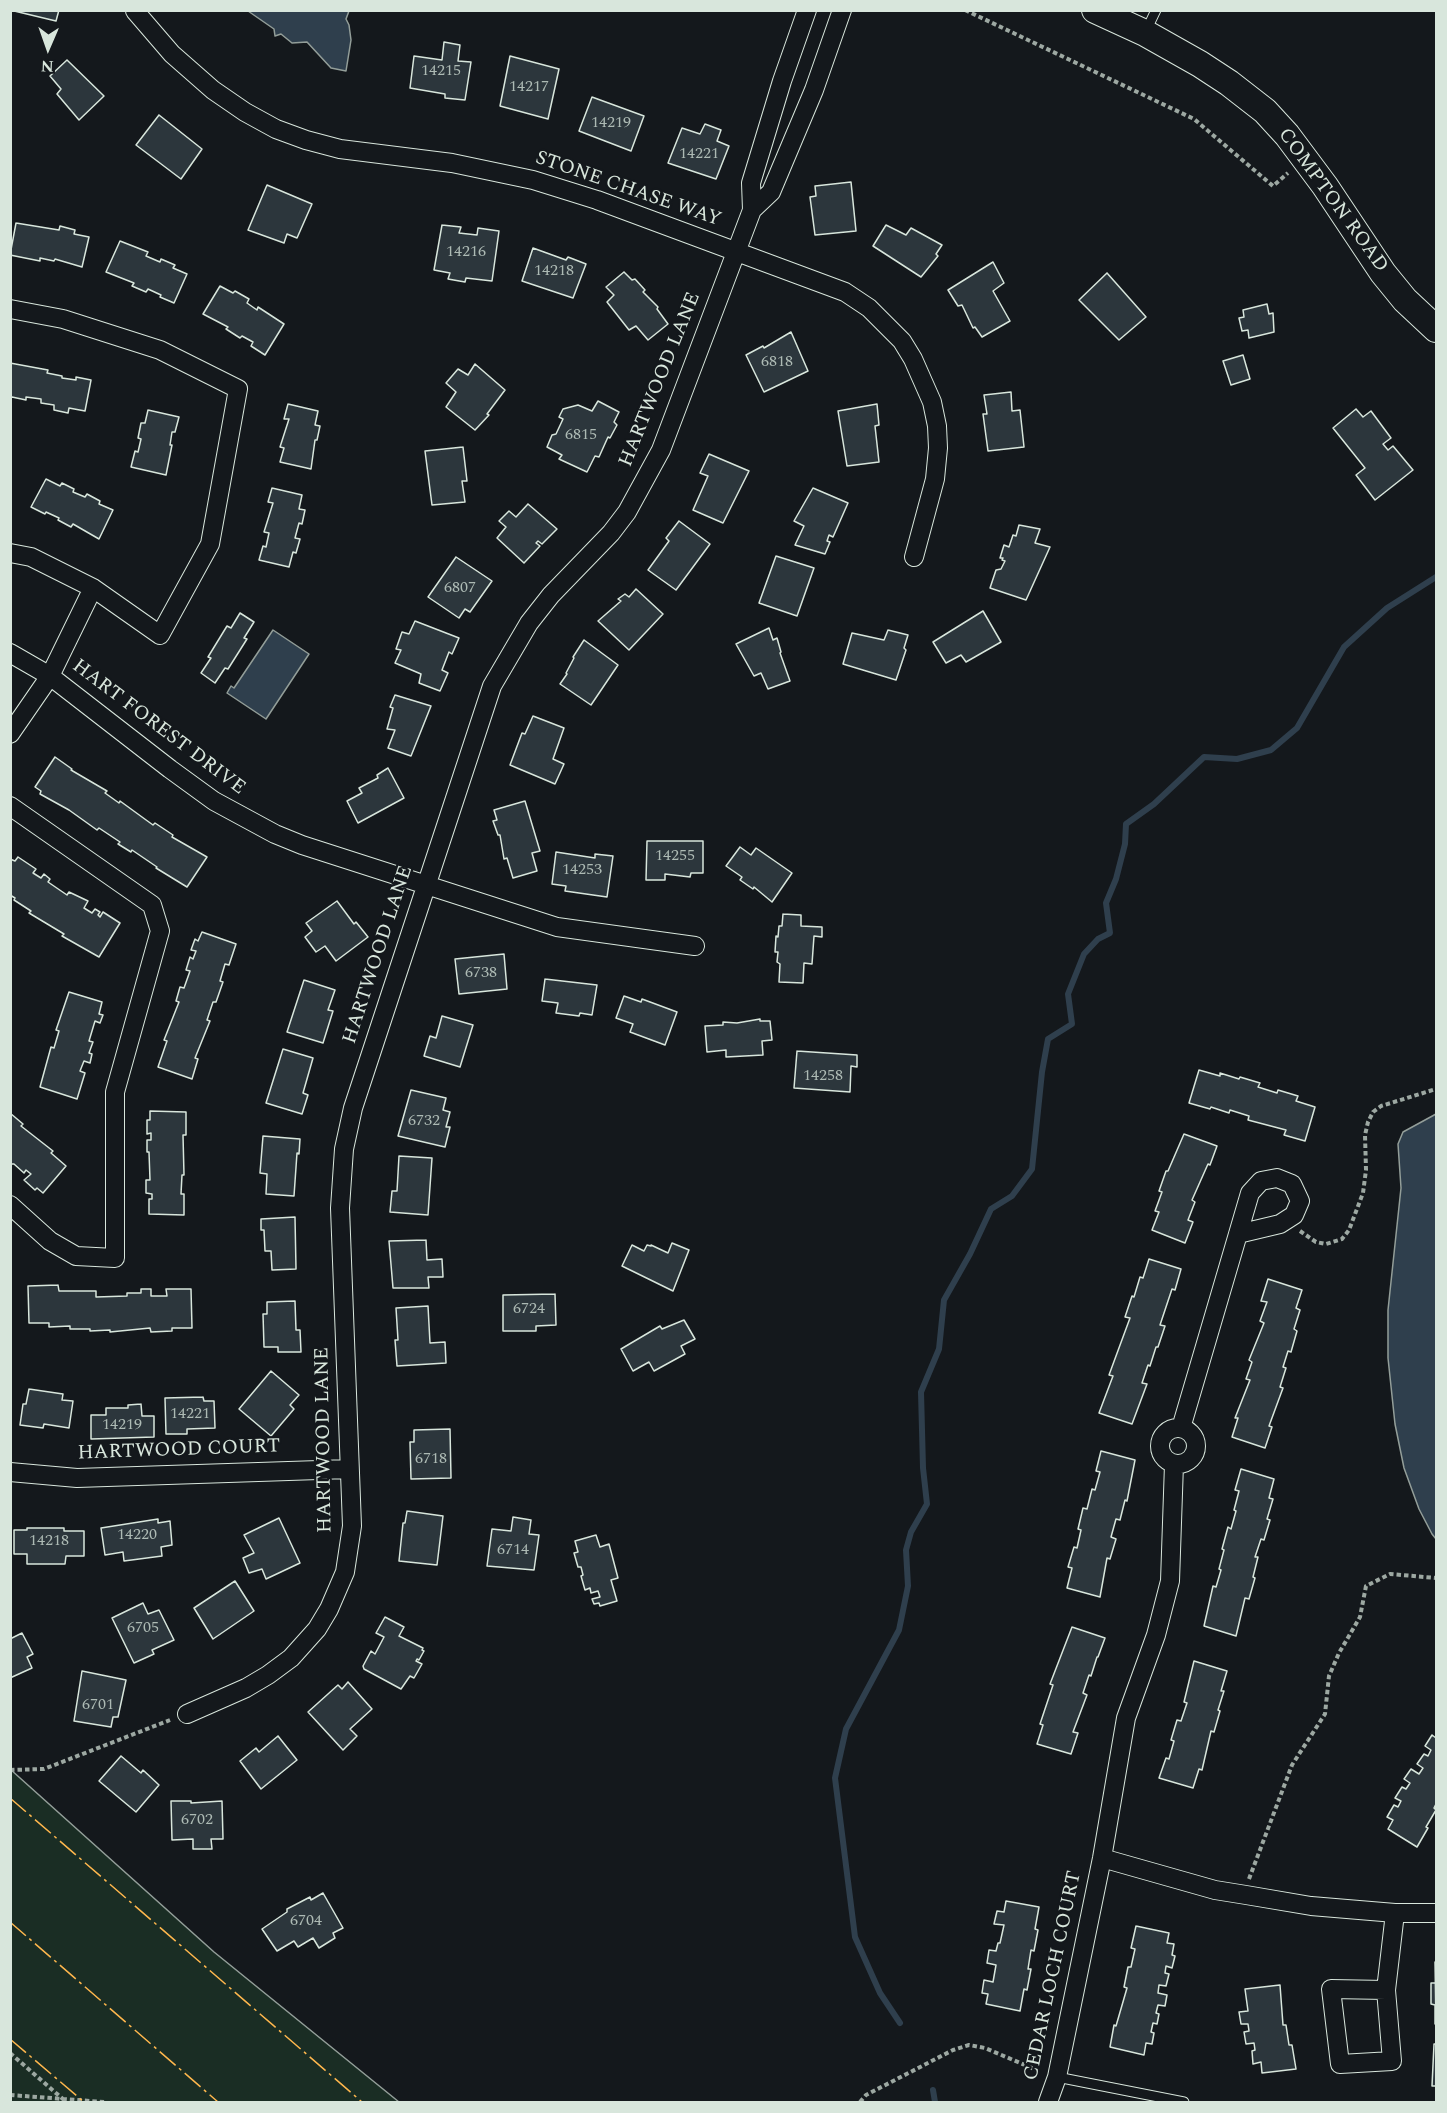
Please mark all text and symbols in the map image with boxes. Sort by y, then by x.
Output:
north arrow [18,18,78,78]
text: N [40,54,54,78]
house number: 14215 [421,62,461,82]
house number: 14217 [509,78,549,98]
house number: 14219 [591,114,631,134]
street label: COMPTON ROAD [1272,124,1392,278]
house number: 14221 [679,145,719,165]
street label: STONE CHASE WAY [532,147,724,233]
house number: 14216 [446,243,486,263]
house number: 14218 [534,262,574,282]
street label: HARTWOOD LANE [615,289,707,471]
house number: 6818 [761,353,793,373]
house number: 6815 [565,426,597,446]
house number: 6807 [444,579,476,599]
street label: HART FOREST DRIVE [67,655,249,801]
house number: 14255 [655,847,695,867]
house number: 14253 [562,861,602,881]
street label: HARTWOOD LANE [339,863,419,1047]
house number: 6738 [465,964,497,984]
house number: 14258 [803,1067,843,1087]
house number: 6732 [408,1112,440,1132]
house number: 6724 [513,1300,545,1320]
street label: HARTWOOD LANE [311,1347,339,1533]
house number: 14221 [170,1405,210,1425]
house number: 14219 [102,1416,142,1436]
street label: HARTWOOD COURT [77,1435,281,1467]
house number: 6718 [415,1450,447,1470]
house number: 14220 [117,1526,157,1546]
house number: 14218 [29,1532,69,1552]
house number: 6714 [497,1541,529,1561]
house number: 6705 [127,1619,159,1639]
house number: 6701 [82,1696,114,1716]
house number: 6702 [181,1811,213,1831]
street label: CEDAR LOCH COURT [1020,1869,1088,2083]
house number: 6704 [290,1912,322,1932]

